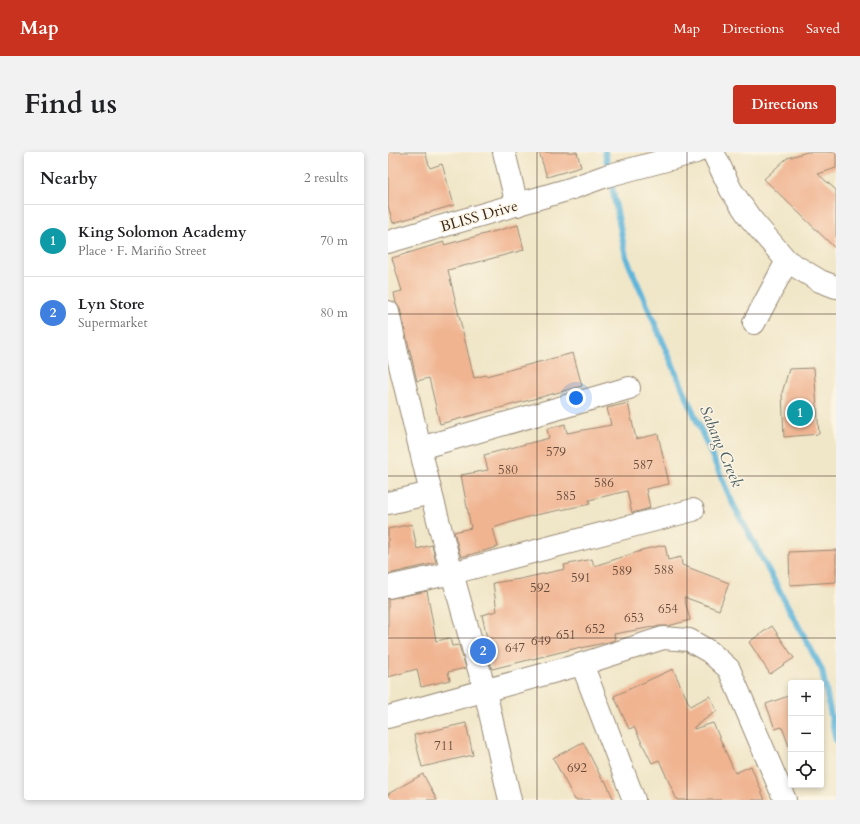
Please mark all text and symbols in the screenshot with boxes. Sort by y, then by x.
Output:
text: Map [20,15,59,41]
text: Map [674,19,700,38]
text: Directions [722,19,784,38]
text: Saved [806,19,840,38]
text: Find us [24,85,117,123]
button: Directions [733,85,836,124]
text: Nearby [40,167,97,190]
text: 2 results [304,169,348,187]
street label: BLISS Drive [438,195,520,237]
text: King Solomon Academy [78,222,247,242]
text: 1 [50,232,56,250]
text: 70 m [320,232,348,250]
text: Place · F. Mariño Street [78,242,206,260]
text: Lyn Store [78,294,145,314]
text: 2 [50,304,56,322]
text: 80 m [320,304,348,322]
text: Supermarket [78,314,148,332]
your location [566,388,586,408]
pin: 1 [787,398,813,428]
water label: Sabang Creek [694,402,748,491]
house number: 579 [546,443,566,461]
house number: 587 [633,456,653,474]
house number: 580 [498,461,518,479]
house number: 586 [594,474,614,492]
house number: 585 [556,487,576,505]
house number: 588 [654,561,674,579]
house number: 589 [612,562,632,580]
house number: 591 [571,569,591,587]
house number: 592 [530,579,550,597]
house number: 654 [658,600,678,618]
house number: 653 [624,609,644,627]
house number: 652 [585,620,605,638]
house number: 651 [556,626,576,644]
house number: 649 [531,632,551,650]
pin: 2 [470,636,496,666]
house number: 647 [505,639,525,657]
map controls [788,680,824,788]
button: + [788,680,824,716]
button: − [788,716,824,752]
house number: 711 [434,737,454,755]
button: locate [788,752,824,788]
house number: 692 [567,759,587,777]

